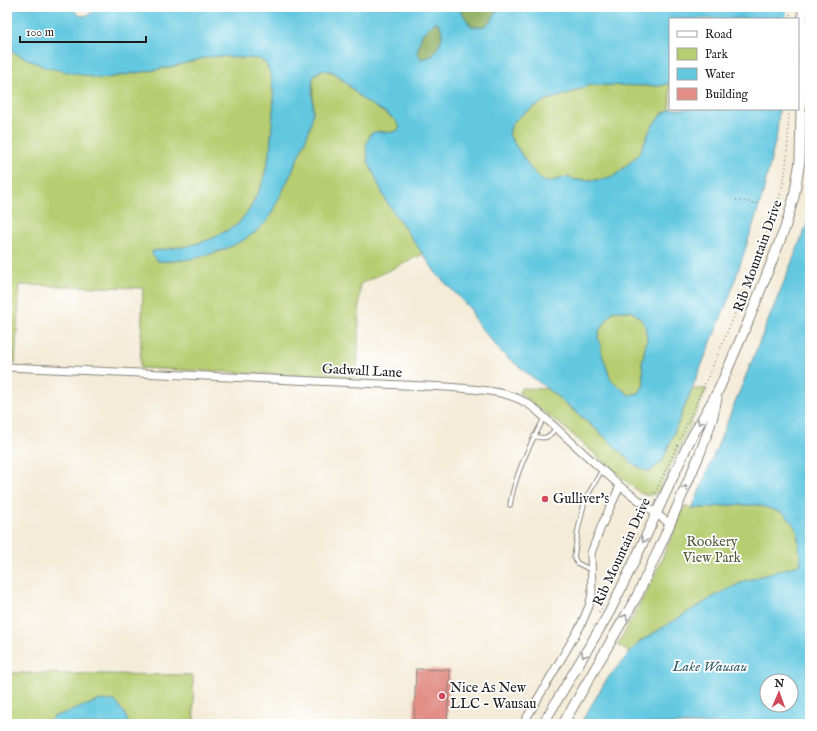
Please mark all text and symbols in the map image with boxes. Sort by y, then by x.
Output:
scale bar [20,18,146,44]
legend [669,18,799,110]
text: 100 m [26,25,54,40]
text: Road [705,27,733,42]
text: Park [705,47,728,62]
text: Water [705,67,736,82]
text: Building [705,87,749,102]
street label: Rib Mountain Drive [729,197,787,314]
street label: Gadwall Lane [321,360,403,382]
one-way arrow [697,418,704,426]
one-way arrow [680,484,688,492]
place label: Gulliver's [553,490,609,508]
marker: Gulliver's [540,494,550,504]
street label: Rib Mountain Drive [589,494,655,609]
park label: Rookery View Park [682,533,742,567]
one-way arrow [641,536,649,543]
one-way arrow [620,614,627,621]
one-way arrow [581,651,589,658]
water label: Lake Wausau [672,657,748,676]
north arrow [759,673,799,713]
text: N [773,677,785,691]
place label: Nice As New LLC - Wausau [450,679,537,713]
marker: Nice As New LLC - Wausau [437,691,447,701]

